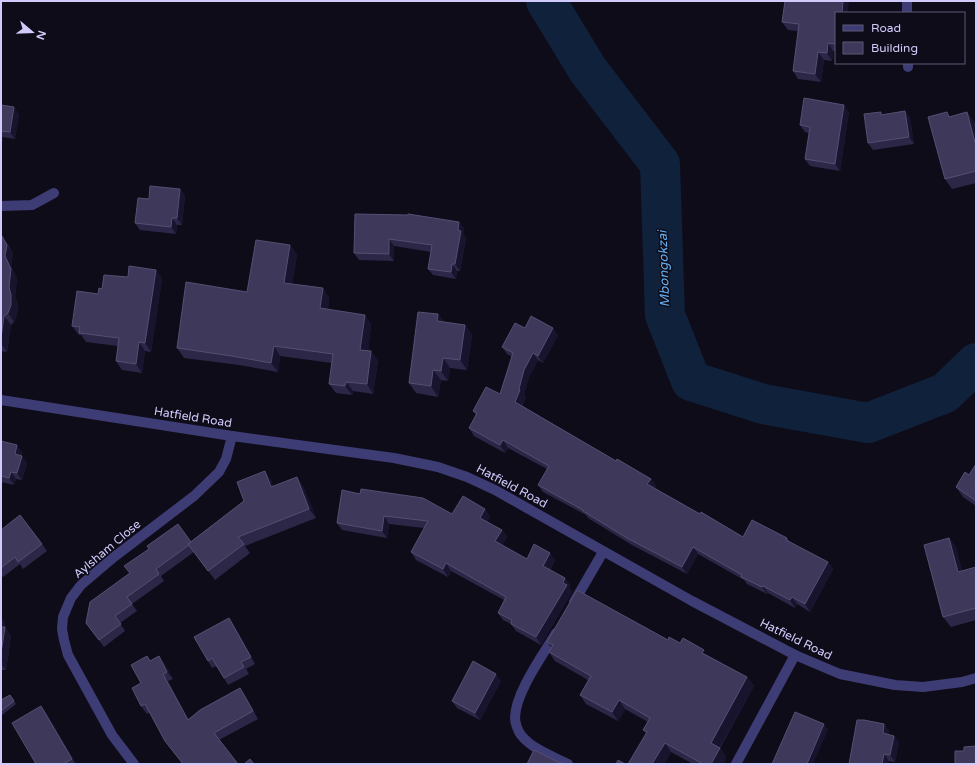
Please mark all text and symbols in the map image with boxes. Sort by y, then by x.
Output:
north arrow [12,12,52,52]
legend [835,12,965,64]
text: Road [871,21,901,35]
text: N [33,29,49,41]
text: Building [871,41,918,55]
water label: Mbongokzai [655,229,673,308]
street label: Hatfield Road [153,404,233,430]
street label: Hatfield Road [474,461,550,511]
street label: Aylsham Close [71,517,143,581]
street label: Hatfield Road [758,615,834,663]

